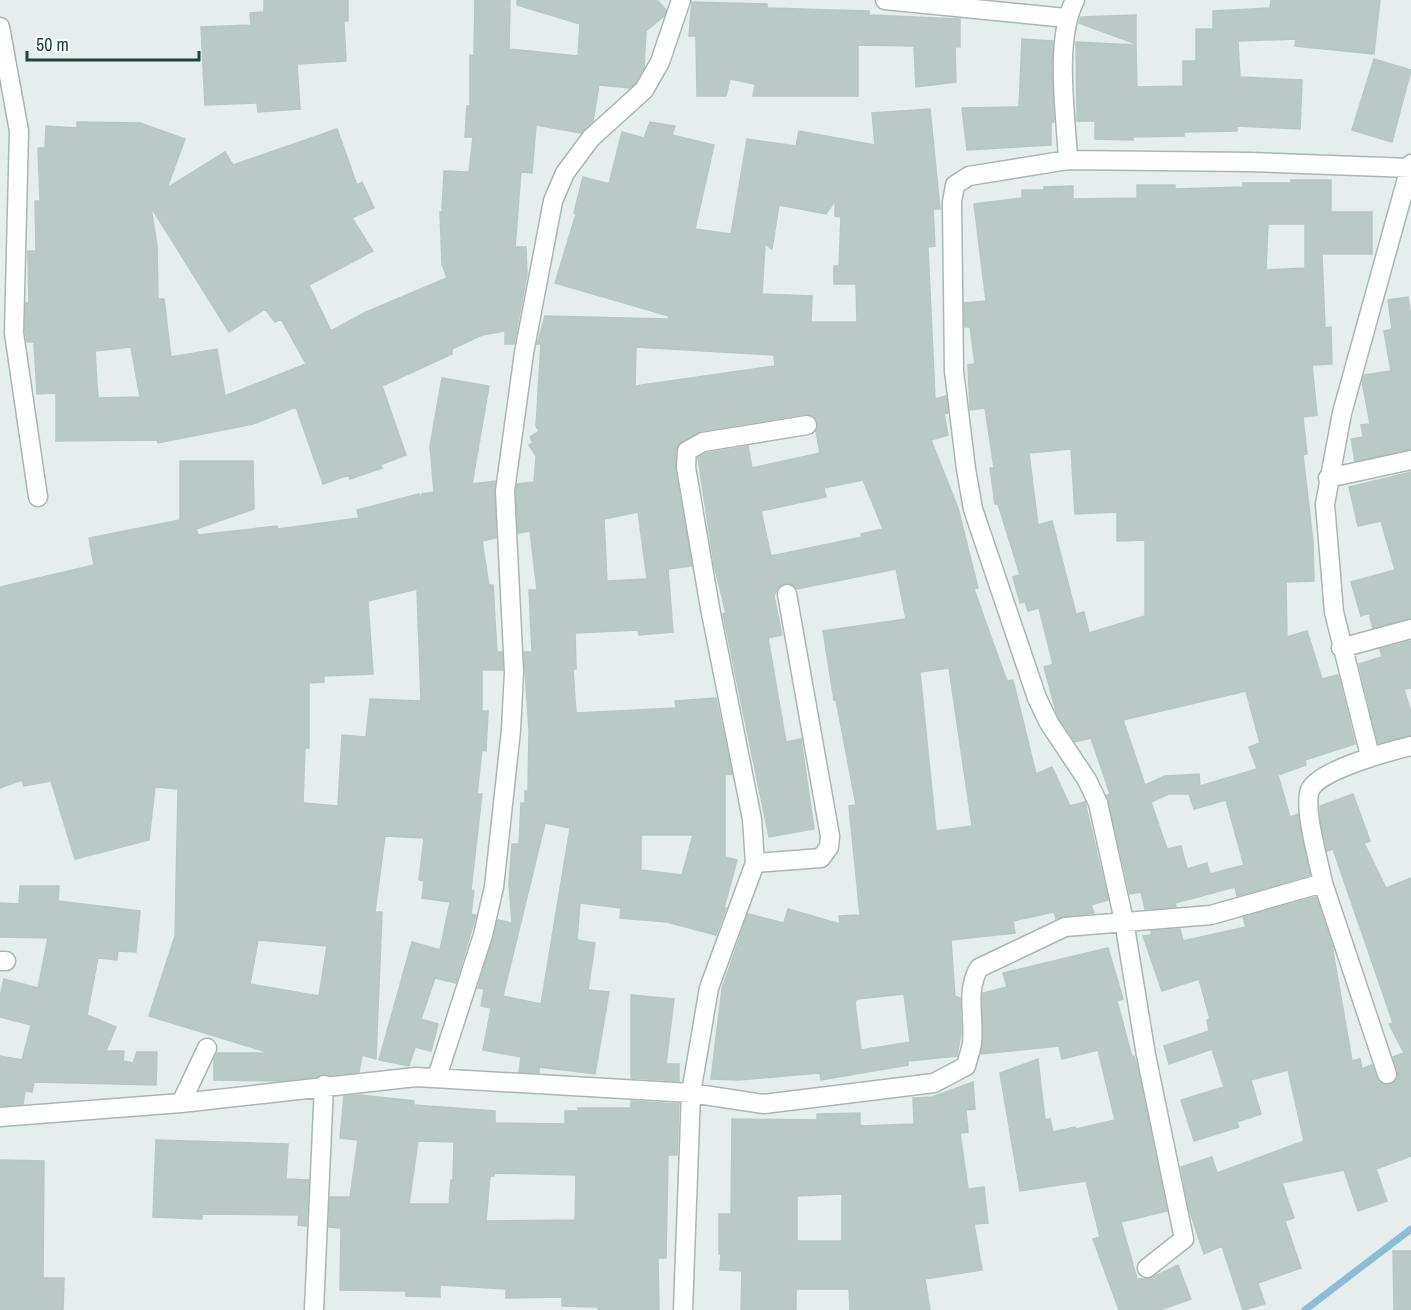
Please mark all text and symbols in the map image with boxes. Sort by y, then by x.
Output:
scale bar [27,24,200,62]
text: 50 m [36,32,69,57]

